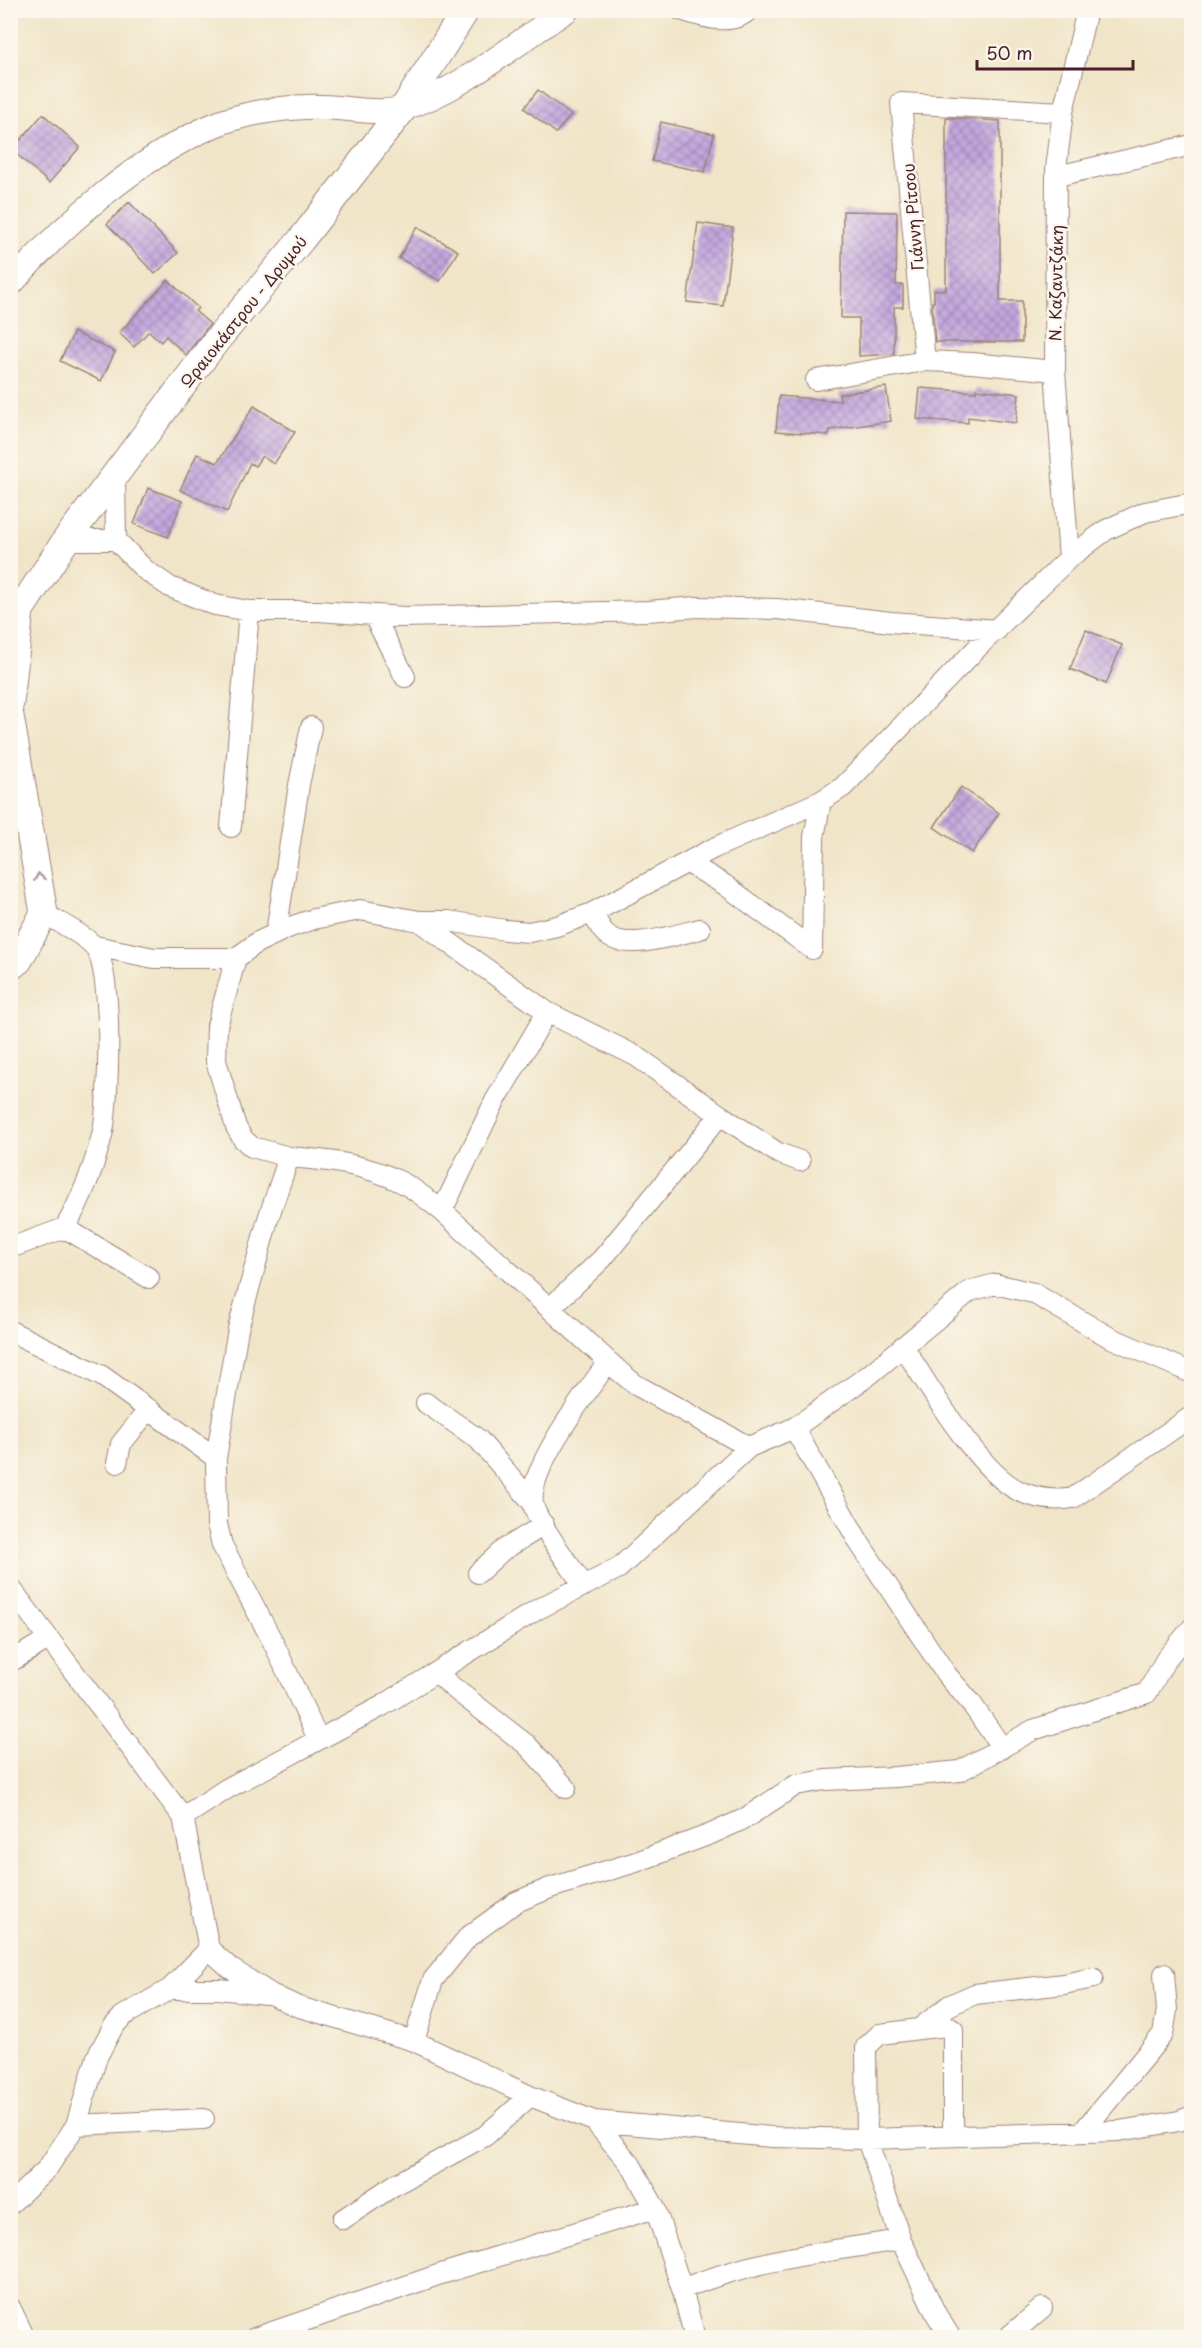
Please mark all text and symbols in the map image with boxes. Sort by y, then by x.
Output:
scale bar [977,33,1133,71]
text: 50 m [986,39,1033,66]
street label: Γιάννη Ρίτσου [895,162,929,272]
street label: Ν. Καζαντζάκη [1042,225,1068,341]
street label: Ωραιοκάστρου - Δρυμού [174,230,312,392]
one-way arrow [33,873,45,882]

